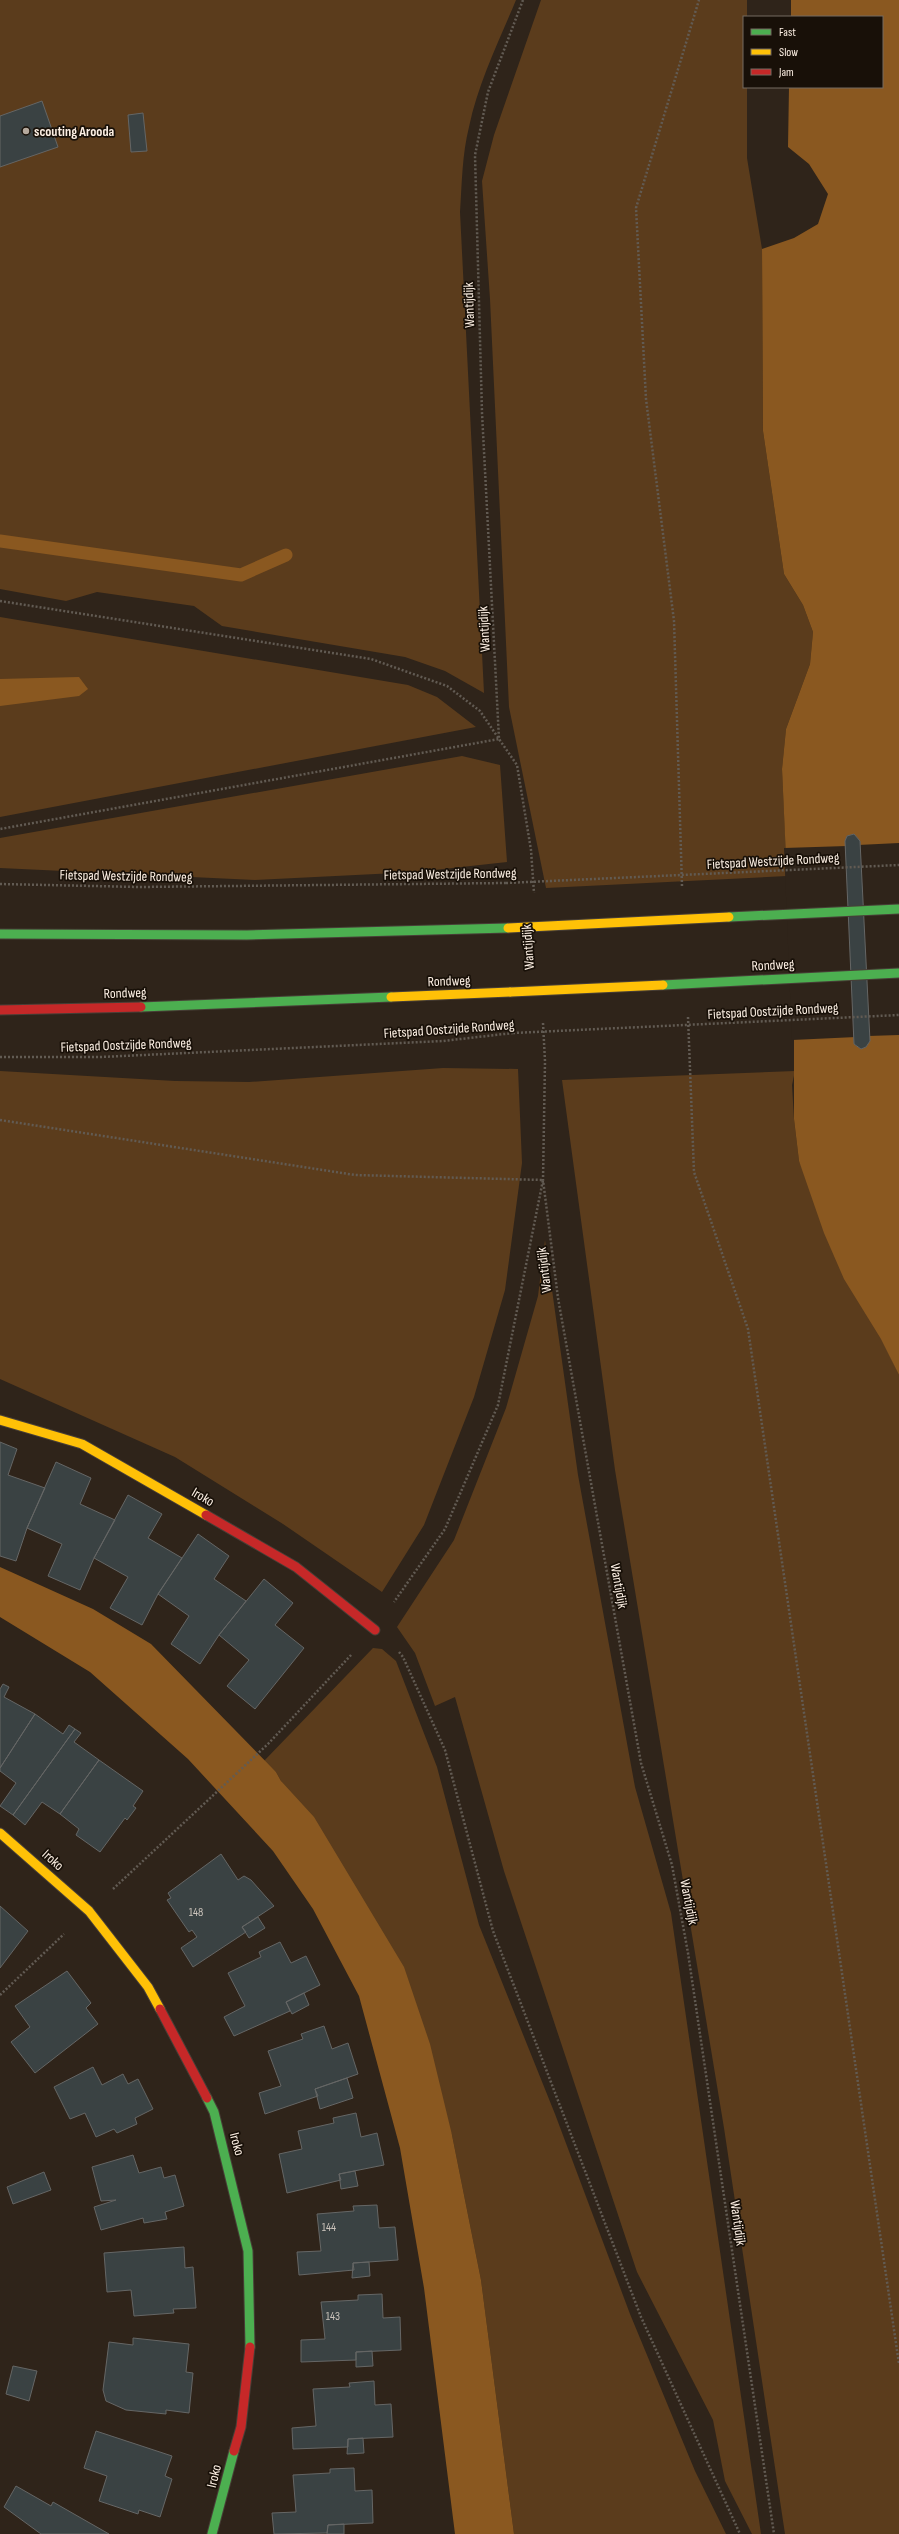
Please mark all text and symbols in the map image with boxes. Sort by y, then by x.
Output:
legend [743,16,883,88]
text: Fast [779,25,796,40]
text: Slow [779,45,798,60]
text: Jam [778,65,794,80]
place label: scouting Arooda [34,123,115,140]
marker: scouting Arooda [21,126,31,136]
street label: Wantijdijk [460,281,478,328]
street label: Wantijdijk [474,605,494,652]
street label: Fietspad Westzijde Rondweg [706,849,840,873]
street label: Fietspad Westzijde Rondweg [383,864,517,884]
street label: Fietspad Westzijde Rondweg [59,866,193,886]
street label: Wantijdijk [518,923,538,970]
street label: Rondweg [751,955,795,975]
street label: Rondweg [427,972,471,990]
street label: Rondweg [103,984,147,1002]
street label: Fietspad Oostzijde Rondweg [707,999,839,1023]
street label: Fietspad Oostzijde Rondweg [383,1016,515,1042]
street label: Fietspad Oostzijde Rondweg [60,1034,192,1056]
street label: Wantijdijk [533,1246,555,1294]
street label: Iroko [189,1484,218,1510]
street label: Wantijdijk [607,1562,631,1611]
street label: Iroko [39,1846,68,1874]
street label: Wantijdijk [676,1878,702,1927]
house number: 148 [189,1905,203,1920]
street label: Iroko [226,2131,248,2158]
street label: Wantijdijk [726,2199,750,2248]
house number: 144 [322,2220,336,2235]
house number: 143 [326,2309,340,2324]
street label: Iroko [203,2462,225,2489]

